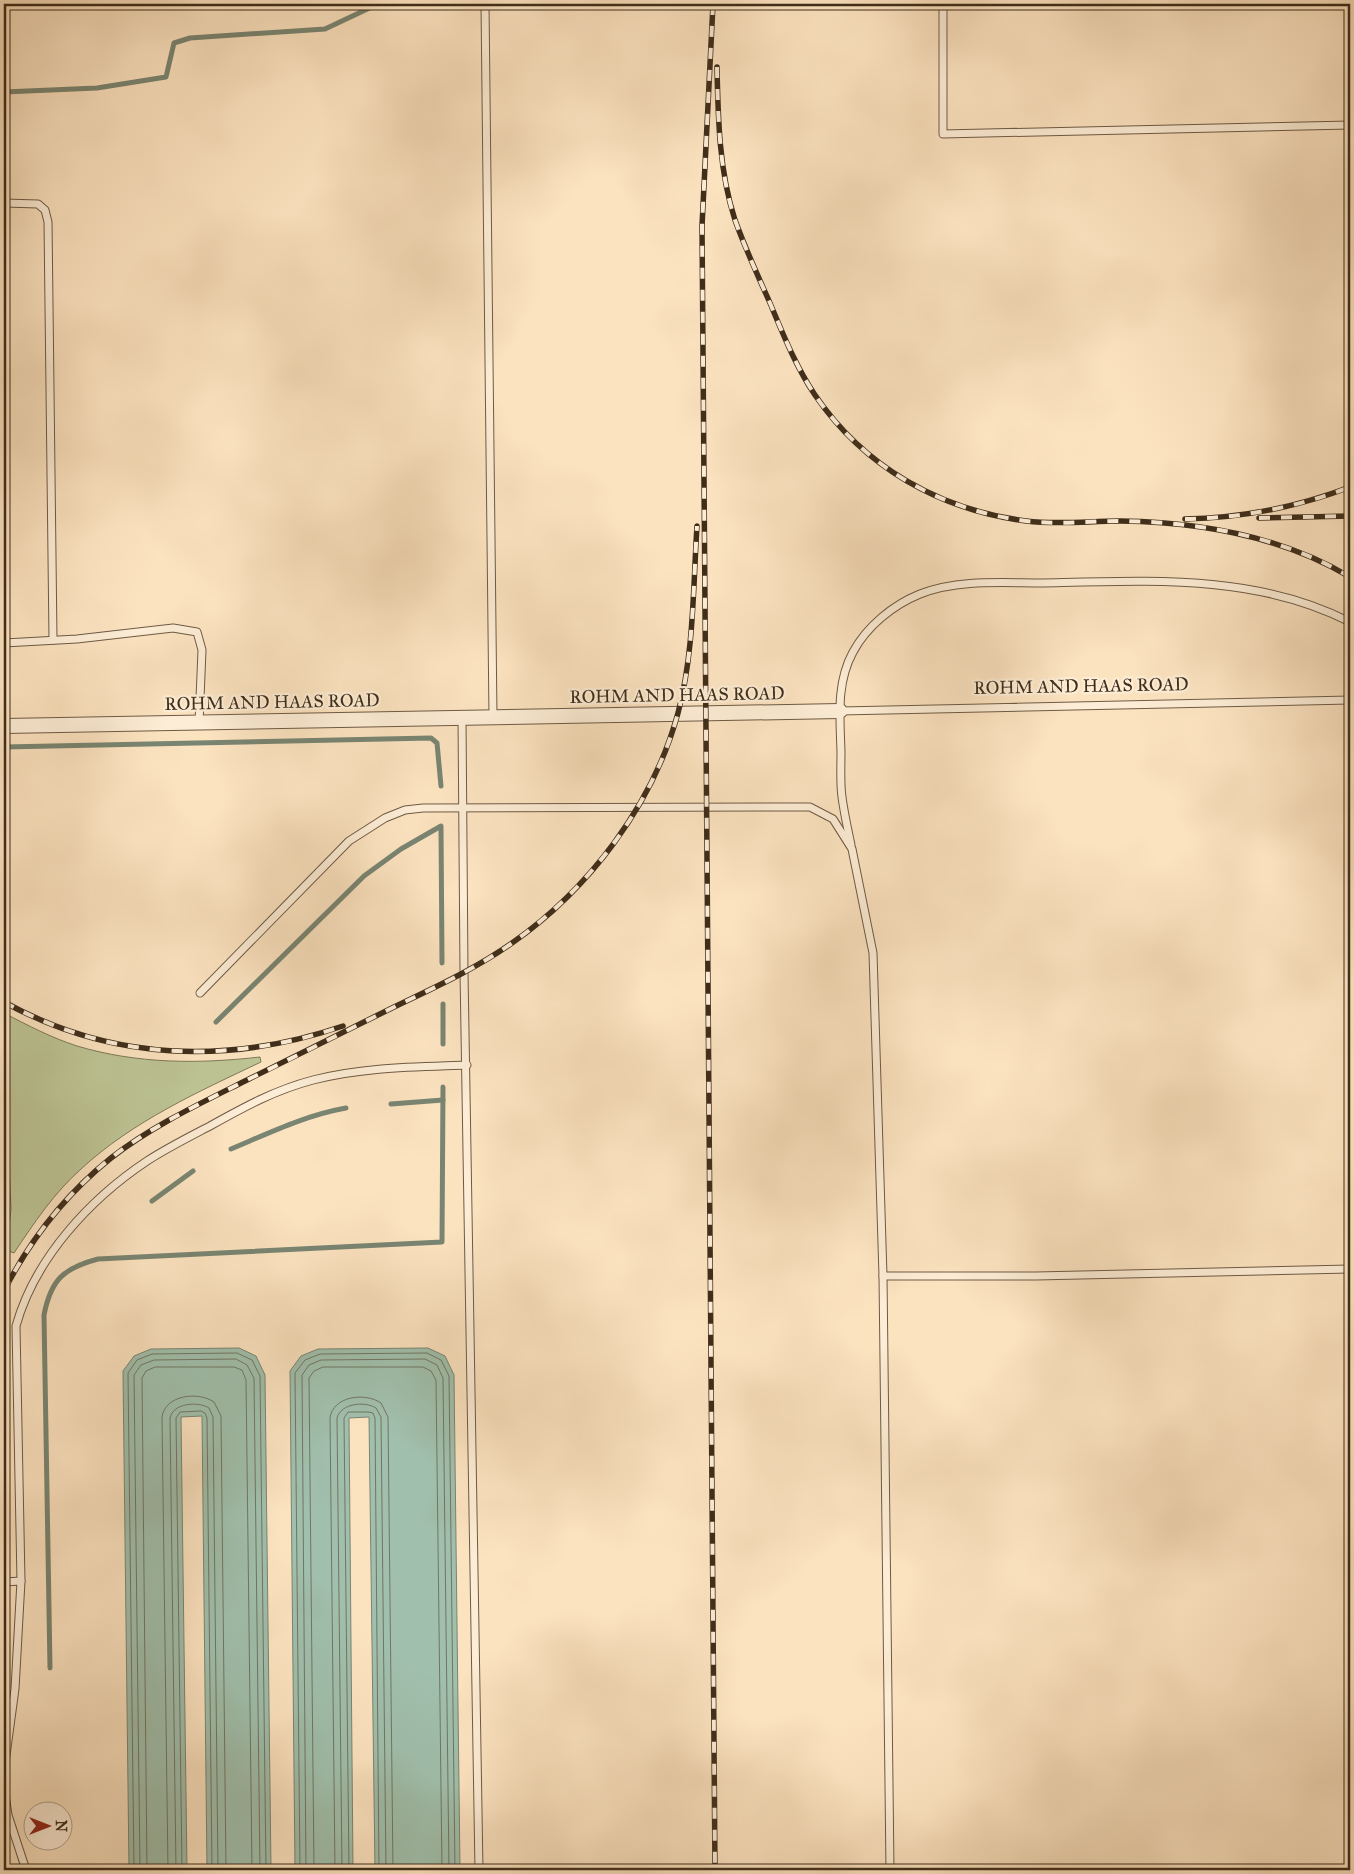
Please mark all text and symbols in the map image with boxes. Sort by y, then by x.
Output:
street label: ROHM AND HAAS ROAD [973,673,1189,699]
street label: ROHM AND HAAS ROAD [569,682,785,708]
street label: ROHM AND HAAS ROAD [164,689,380,715]
north arrow [22,1802,72,1852]
text: N [52,1820,69,1832]

